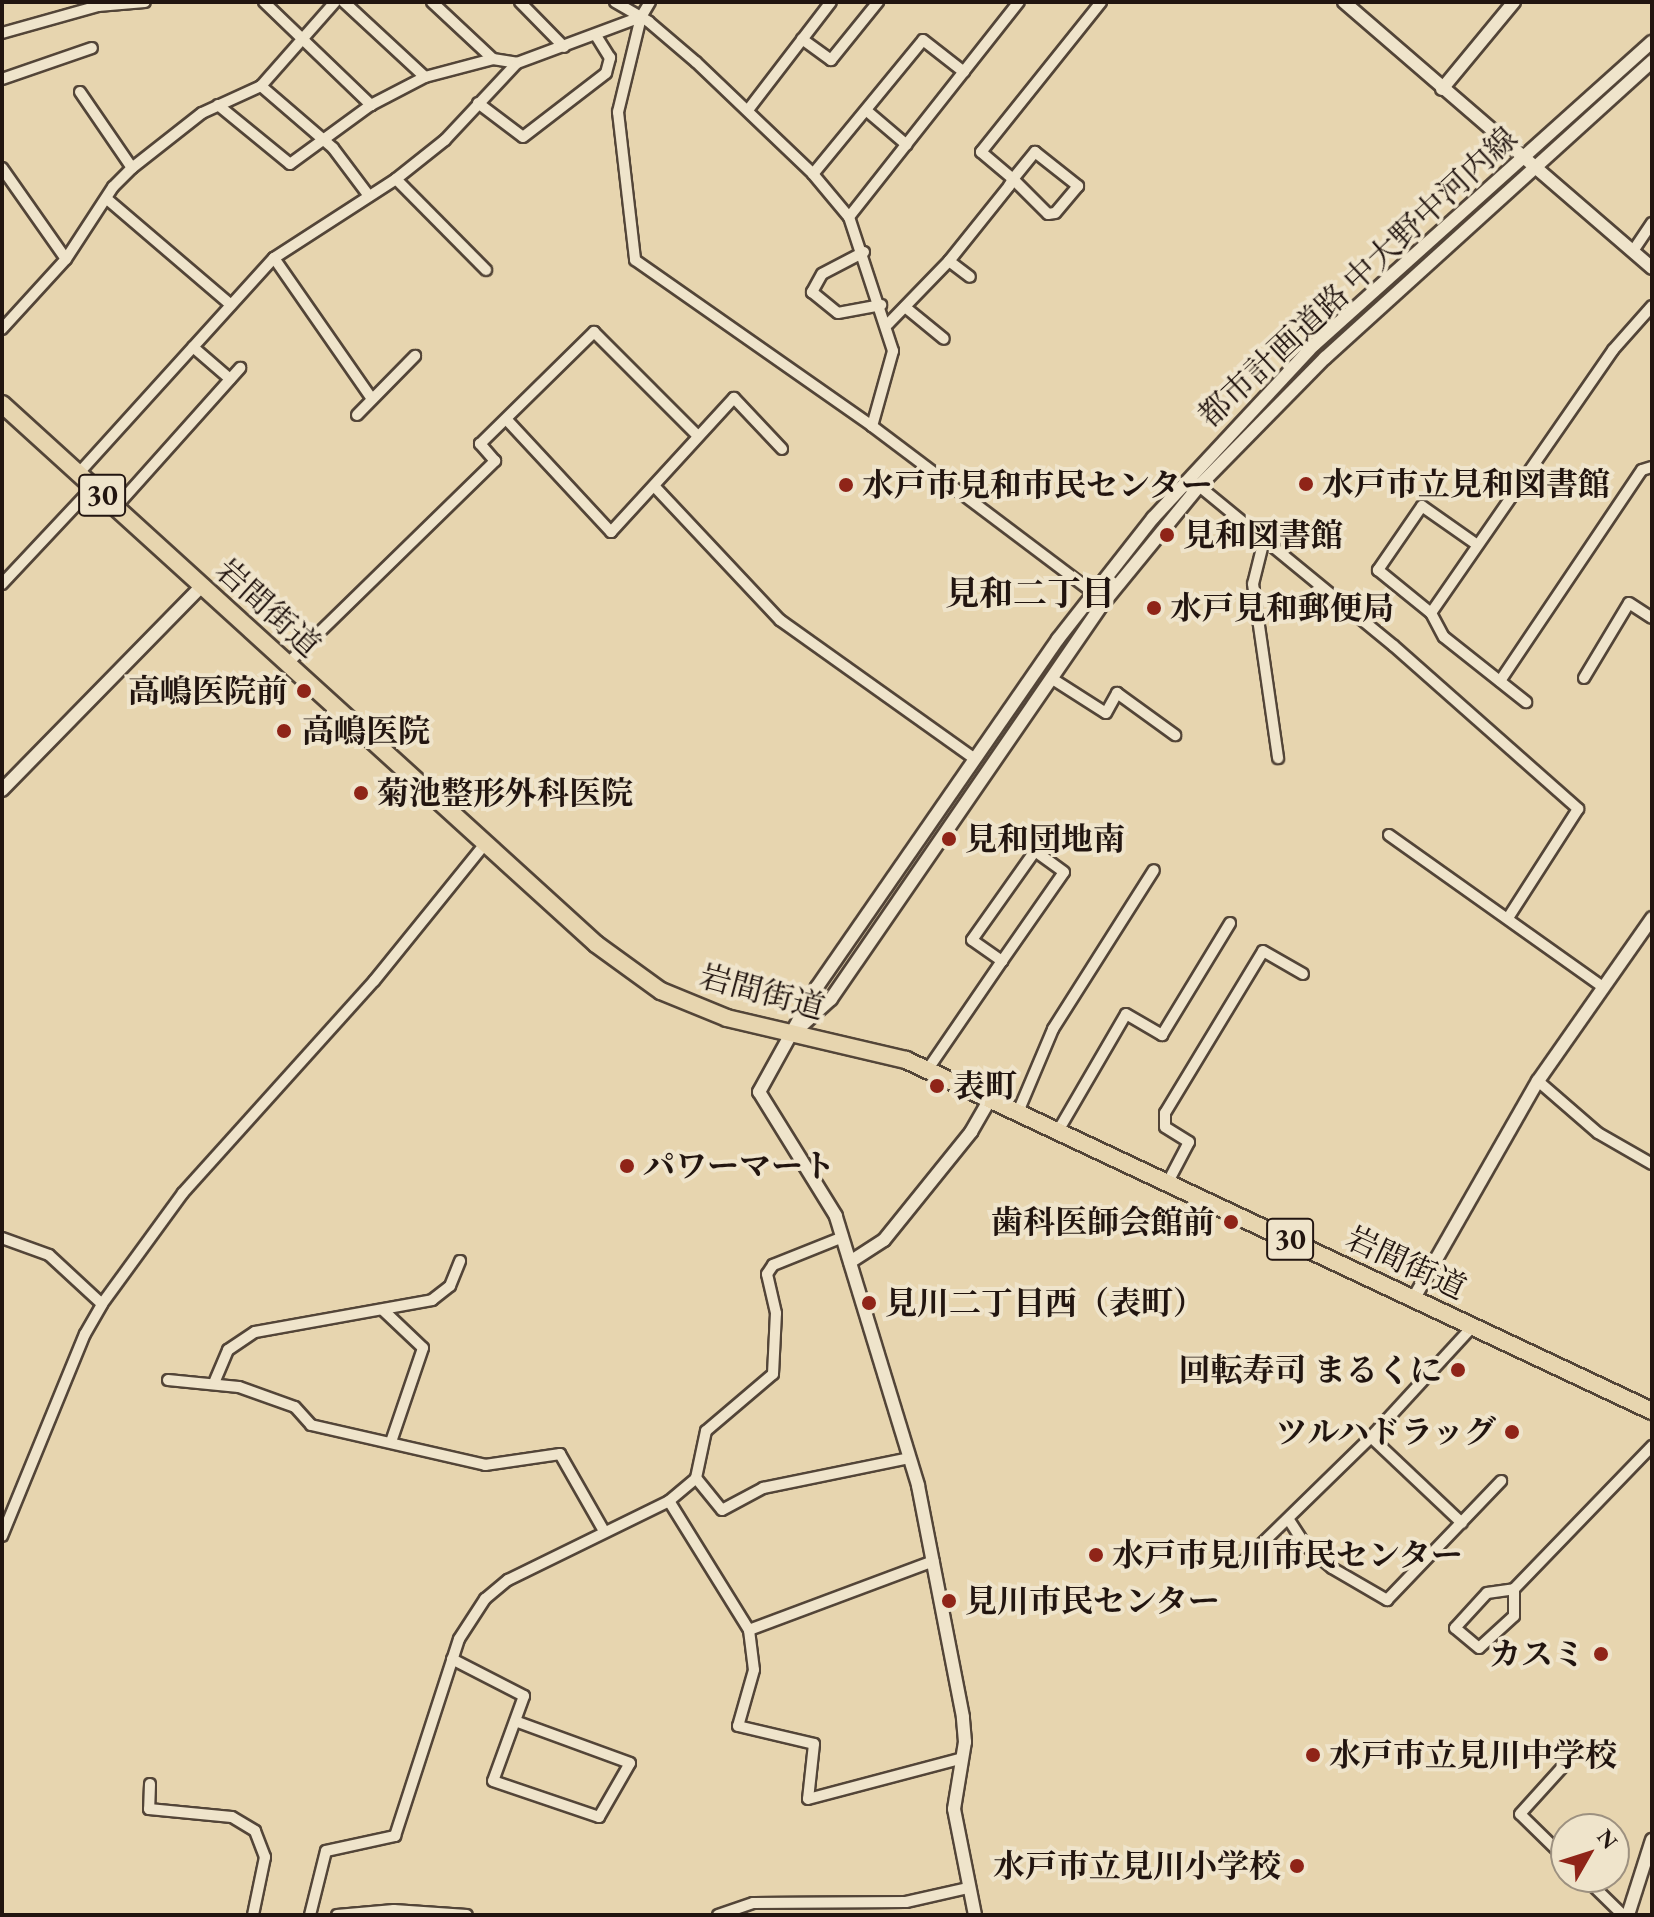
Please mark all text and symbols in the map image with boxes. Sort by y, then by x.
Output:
street label: 都市計画道路 中大野中河内線 [1190,119,1526,435]
place label: 水戸市立見和図書館 [1322,465,1610,503]
place label: 水戸市見和市民センター [862,466,1214,504]
road number: 30 [78,469,126,521]
marker: 水戸市立見和図書館 [1297,475,1315,493]
marker: 水戸市見和市民センター [837,476,855,494]
place label: 見和図書館 [1183,516,1343,554]
marker: 見和図書館 [1158,526,1176,544]
street label: 岩間街道 [208,551,328,665]
district label: 見和二丁目 [945,574,1115,614]
place label: 水戸見和郵便局 [1170,589,1394,627]
marker: 水戸見和郵便局 [1145,599,1163,617]
place label: 高嶋医院前 [128,672,288,710]
marker: 高嶋医院前 [295,682,313,700]
place label: 高嶋医院 [302,712,430,750]
marker: 高嶋医院 [273,720,295,742]
place label: 菊池整形外科医院 [377,774,633,812]
marker: 菊池整形外科医院 [352,784,370,802]
place label: 見和団地南 [965,820,1125,858]
marker: 見和団地南 [940,830,958,848]
street label: 岩間街道 [695,957,829,1027]
place label: 表町 [953,1067,1017,1105]
marker: 表町 [928,1077,946,1095]
place label: パワーマート [643,1147,835,1185]
marker: パワーマート [618,1157,636,1175]
place label: 歯科医師会館前 [991,1203,1215,1241]
marker: 歯科医師会館前 [1222,1213,1240,1231]
road number: 30 [1266,1213,1314,1265]
street label: 岩間街道 [1340,1219,1472,1307]
place label: 見川二丁目西（表町） [885,1284,1205,1322]
marker: 見川二丁目西（表町） [860,1294,878,1312]
place label: 回転寿司 まるくに [1178,1351,1442,1389]
marker: 回転寿司 まるくに [1449,1361,1467,1379]
place label: ツルハドラッグ [1272,1413,1496,1451]
marker: ツルハドラッグ [1503,1423,1521,1441]
place label: 水戸市見川市民センター [1112,1536,1464,1574]
marker: 水戸市見川市民センター [1087,1546,1105,1564]
place label: 見川市民センター [965,1582,1221,1620]
marker: 見川市民センター [940,1592,958,1610]
place label: カスミ [1489,1635,1585,1673]
marker: カスミ [1592,1645,1610,1663]
place label: 水戸市立見川中学校 [1329,1736,1617,1774]
marker: 水戸市立見川中学校 [1304,1746,1322,1764]
north arrow [1550,1813,1630,1893]
text: N [1591,1823,1624,1855]
place label: 水戸市立見川小学校 [993,1847,1281,1885]
marker: 水戸市立見川小学校 [1288,1857,1306,1875]

